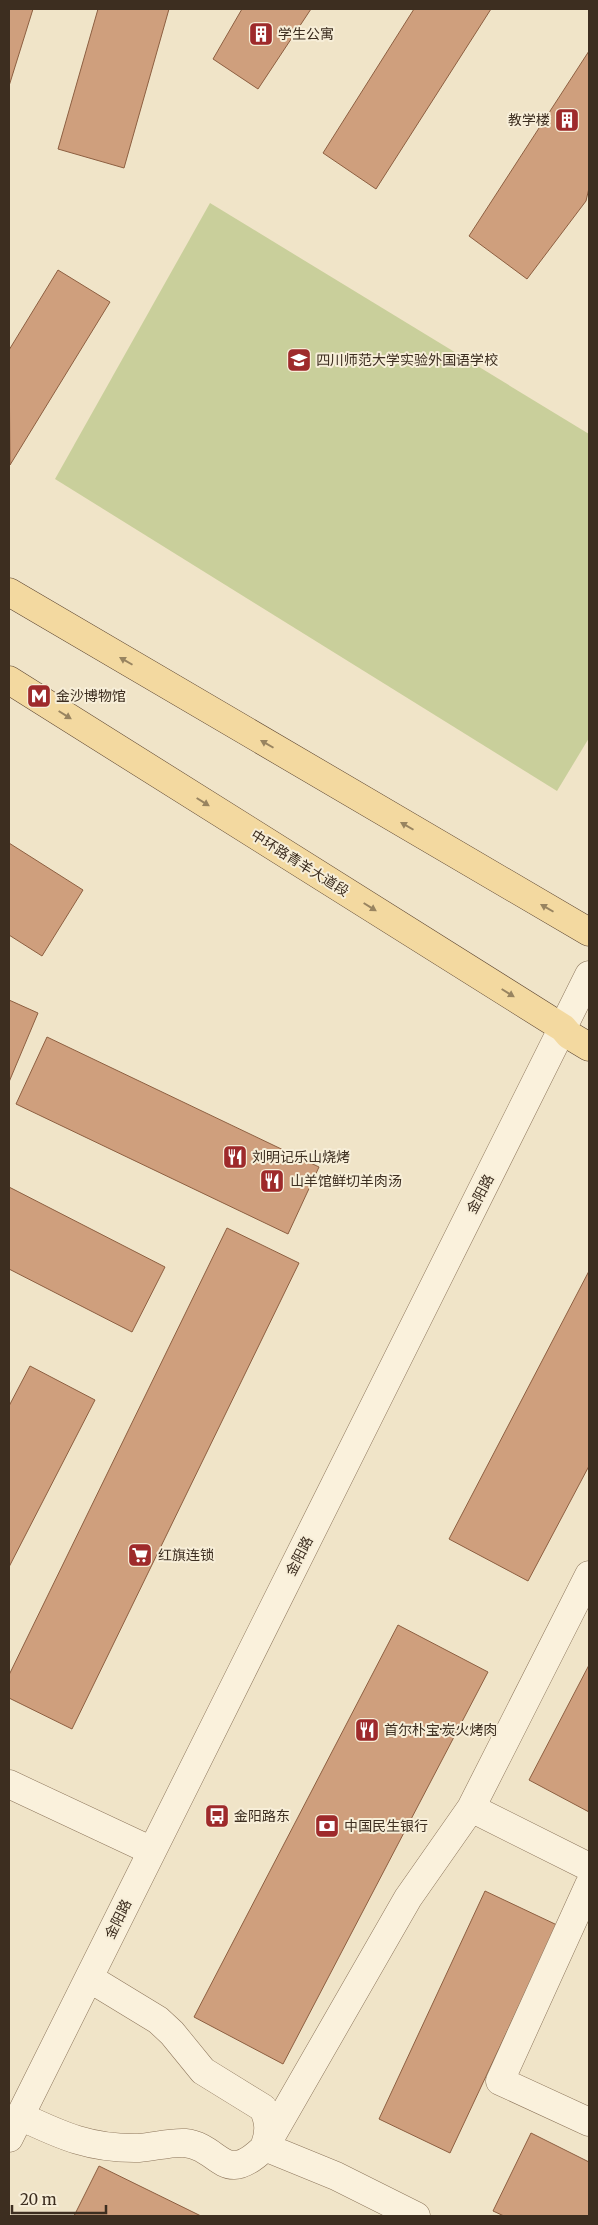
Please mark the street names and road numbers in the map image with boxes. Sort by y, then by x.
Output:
street label: 中环路青羊大道段 [248,826,352,900]
street label: 金阳路 [462,1171,498,1217]
street label: 金阳路 [281,1533,317,1579]
street label: 金阳路 [101,1896,135,1942]

